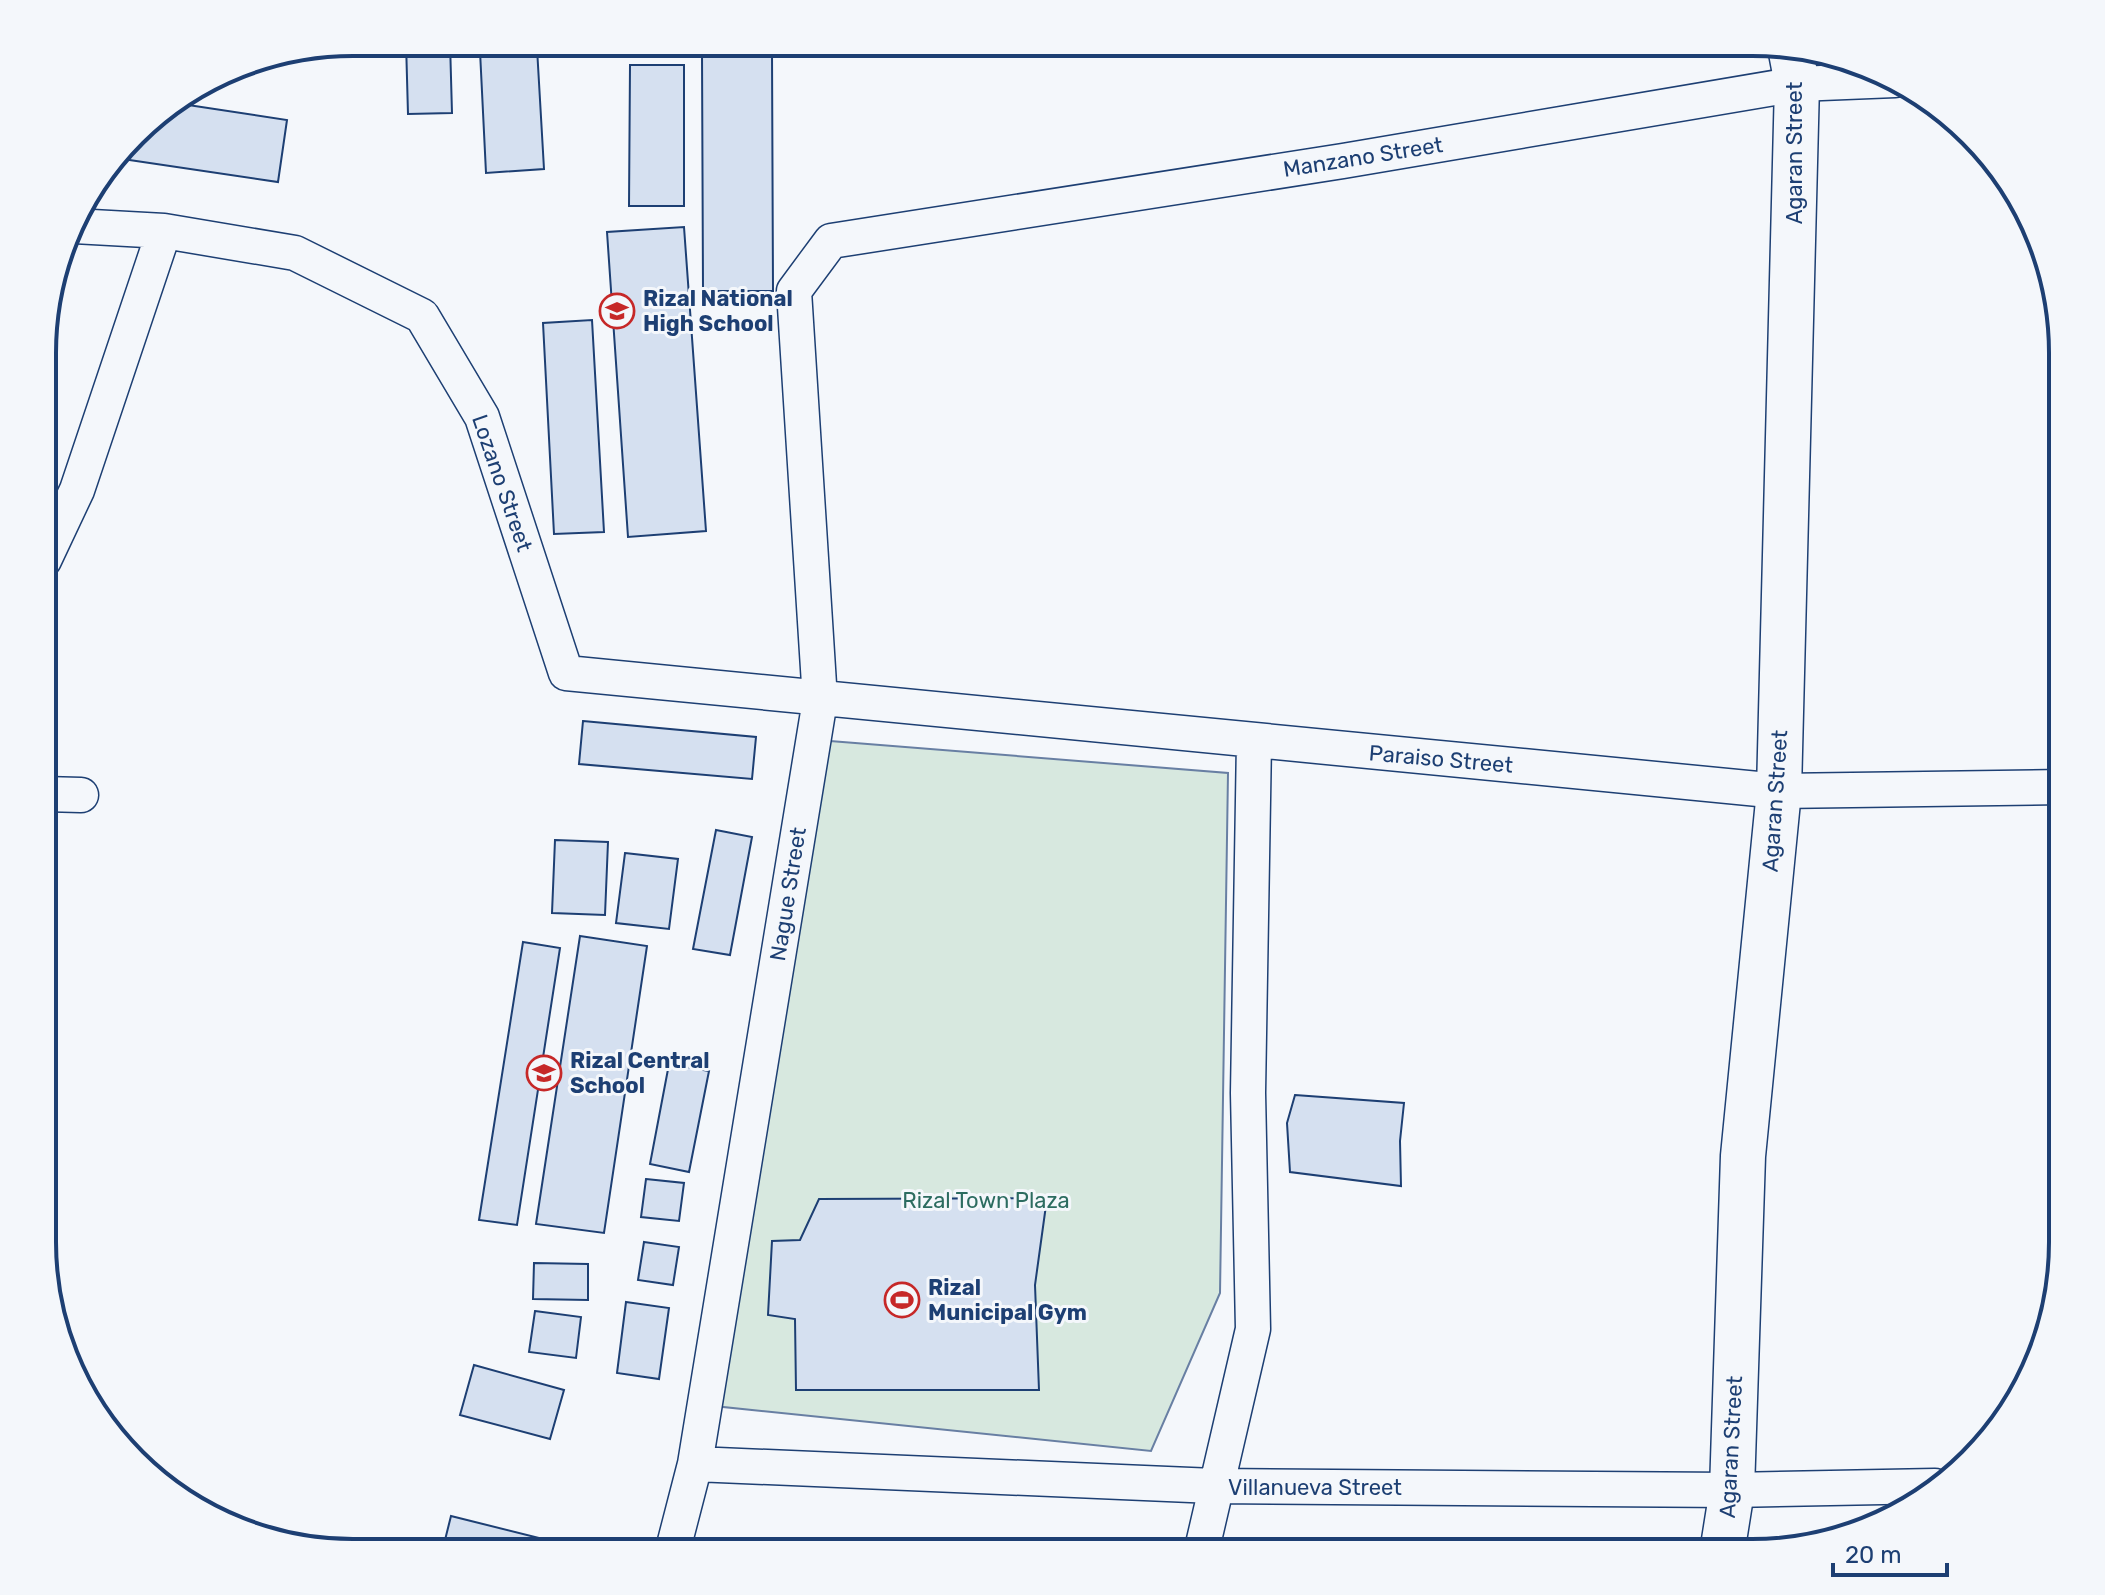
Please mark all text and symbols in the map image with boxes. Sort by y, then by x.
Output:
street label: Agaran Street [1781,81,1808,224]
street label: Manzano Street [1281,131,1445,183]
place label: Rizal National High School [643,285,793,337]
school or university icon: Rizal National High School [598,292,636,330]
street label: Lozano Street [466,411,538,555]
street label: Agaran Street [1757,729,1793,873]
street label: Paraiso Street [1368,739,1515,779]
street label: Nague Street [764,825,812,963]
place label: Rizal Central School [570,1047,710,1099]
school or university icon: Rizal Central School [525,1054,563,1092]
park label: Rizal Town Plaza [902,1187,1070,1214]
place label: Rizal Municipal Gym [928,1274,1087,1326]
sports icon: Rizal Municipal Gym [883,1281,921,1319]
street label: Agaran Street [1714,1375,1748,1519]
street label: Villanueva Street [1228,1474,1402,1501]
scale bar [1833,1527,1947,1577]
text: 20 m [1845,1541,1902,1569]

